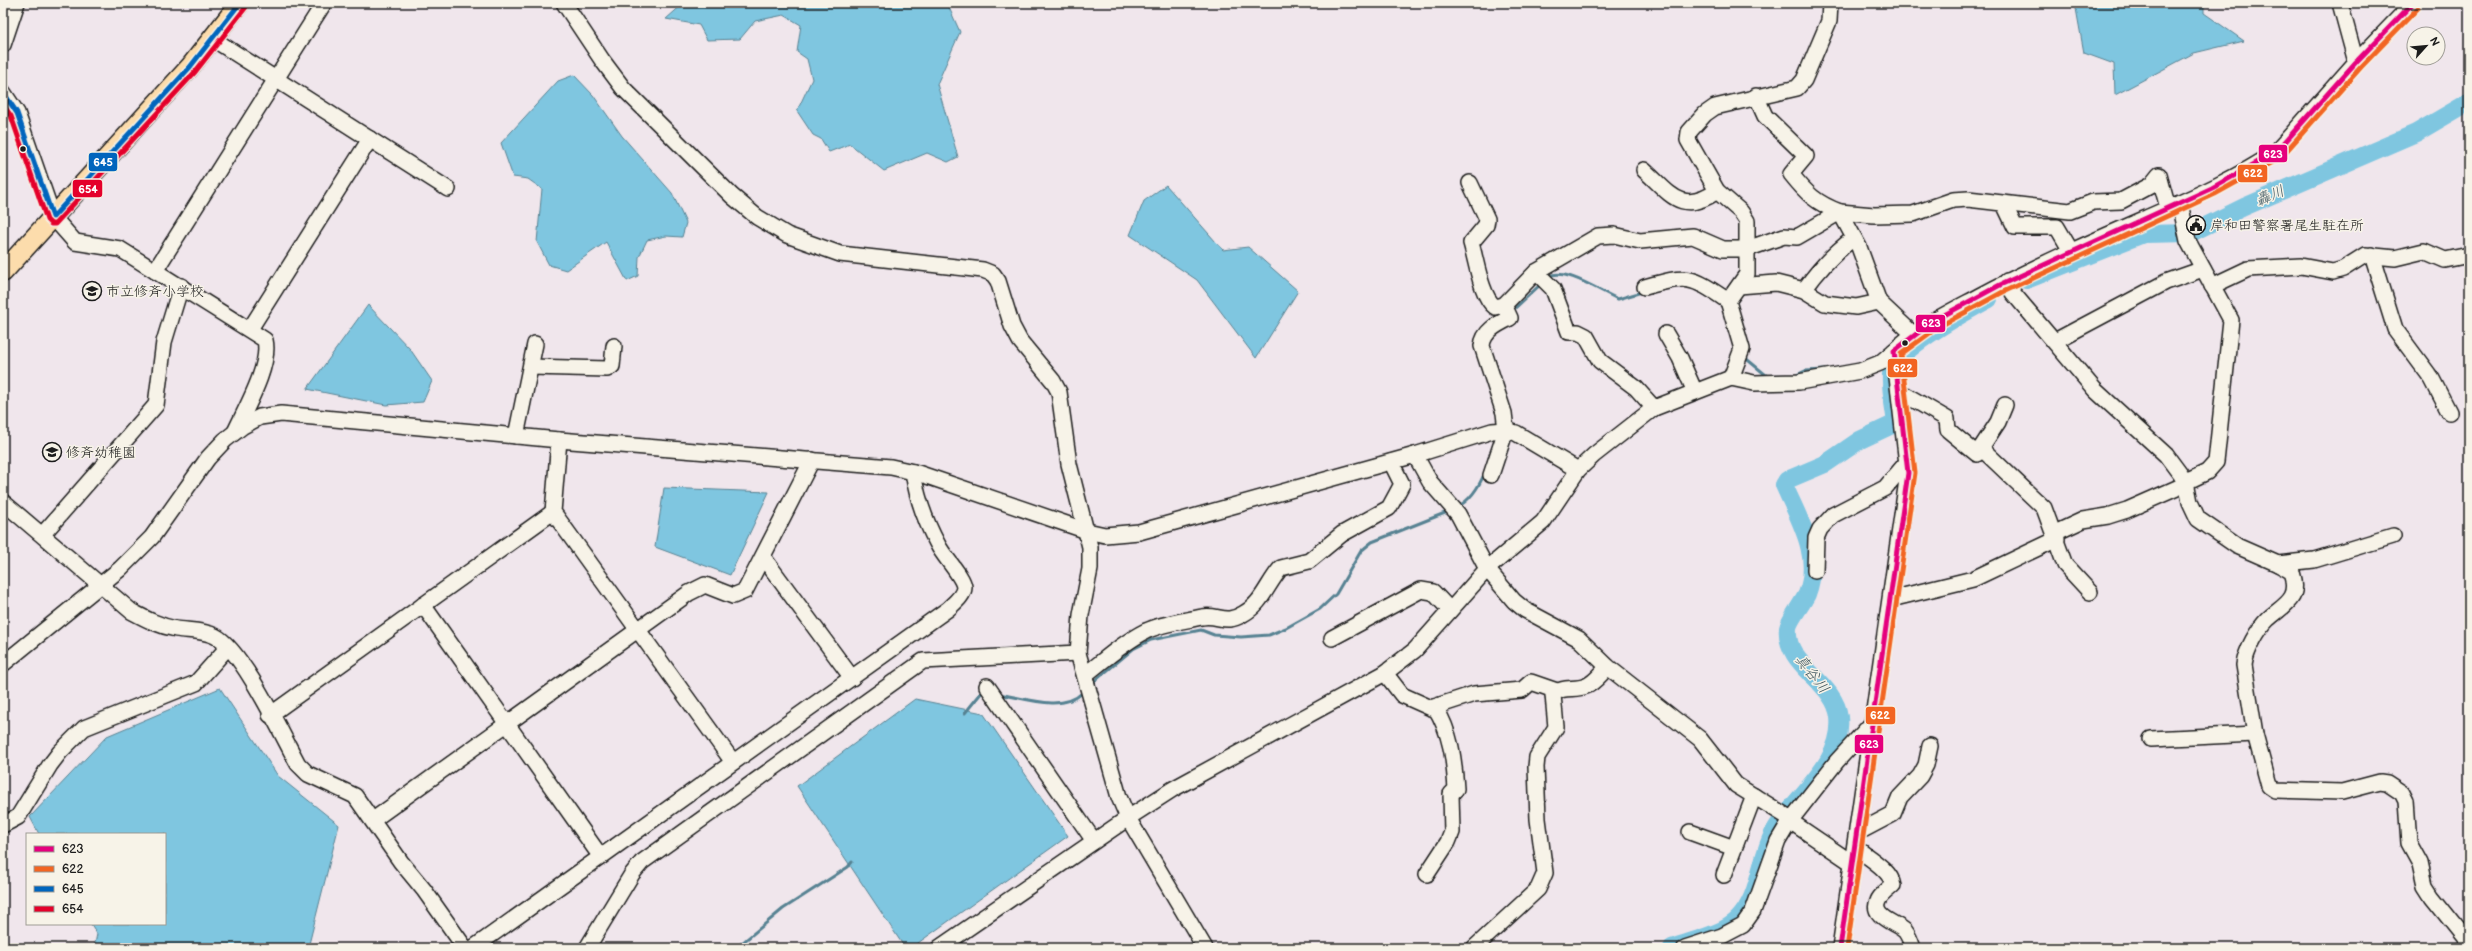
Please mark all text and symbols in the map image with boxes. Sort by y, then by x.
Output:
north arrow [2406,26,2446,66]
text: N [2427,35,2442,48]
unlabelled marker [18,144,28,154]
line badge: 623 [2258,144,2288,163]
text: 623 [2263,148,2283,161]
line badge: 645 [88,152,118,172]
text: 645 [93,156,113,169]
line badge: 622 [2237,164,2268,183]
text: 622 [2243,167,2263,180]
line badge: 654 [72,179,103,198]
water label: 轟川 [2252,181,2288,211]
text: 654 [78,183,98,196]
public building icon: 岸和田警察署尾生駐在所 [2185,214,2207,236]
place label: 岸和田警察署尾生駐在所 [2210,217,2364,234]
school or university icon: 市立修斉小学校 [81,280,103,302]
place label: 市立修斉小学校 [106,283,204,300]
line badge: 623 [1915,314,1946,333]
text: 623 [1921,317,1941,330]
unlabelled marker [1900,338,1910,348]
line badge: 622 [1887,358,1918,378]
text: 622 [1893,362,1913,375]
school or university icon: 修斉幼稚園 [41,441,63,463]
place label: 修斉幼稚園 [66,444,136,461]
water label: 真谷川 [1791,650,1833,698]
line badge: 622 [1865,706,1896,725]
text: 622 [1870,709,1890,722]
line badge: 623 [1854,734,1884,754]
text: 623 [1859,738,1879,751]
legend [26,833,166,925]
text: 623 [62,842,84,857]
text: 622 [62,862,84,877]
text: 645 [62,882,84,897]
text: 654 [62,902,84,917]

